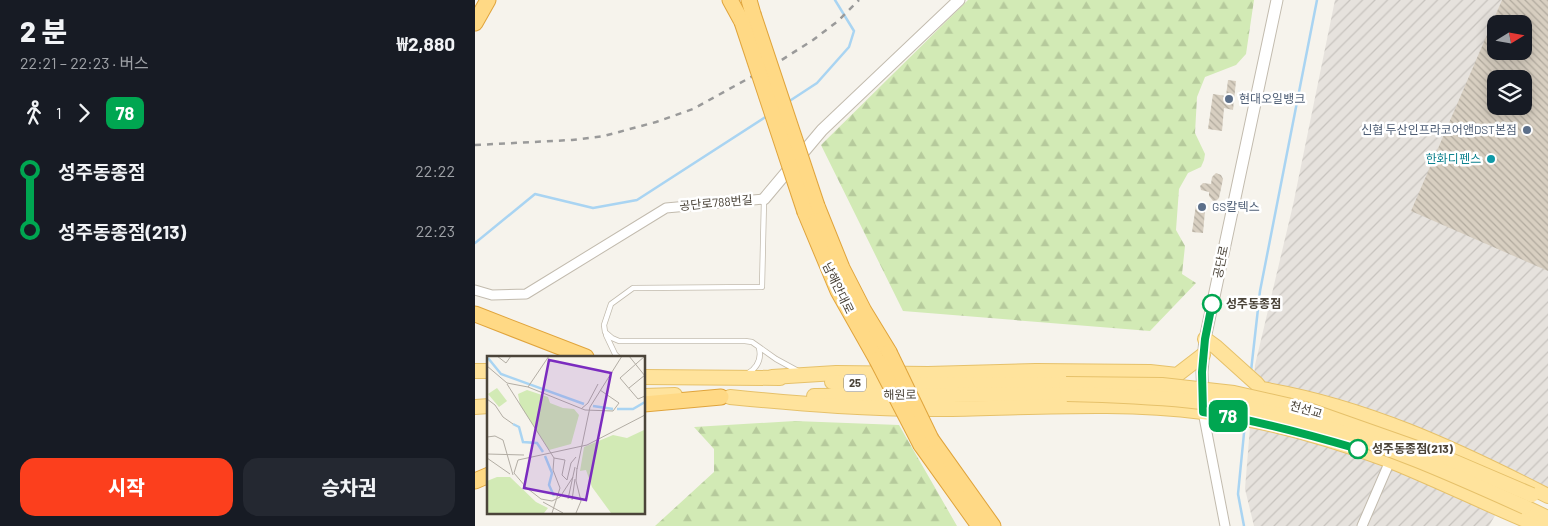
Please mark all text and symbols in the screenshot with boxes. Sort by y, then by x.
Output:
text: 2 분 [20,14,67,48]
north arrow [1487,15,1533,60]
map controls [1487,15,1532,115]
text: ₩2,880 [397,32,455,55]
text: 22:21 – 22:23 · 버스 [20,53,149,72]
button: layers [1487,70,1532,115]
place label: 현대오일뱅크 [1239,91,1305,105]
marker: 현대오일뱅크 [1223,93,1235,105]
icon: walk [20,99,48,127]
icon: forward [70,99,98,127]
text: 78 [116,102,134,124]
text: 1 [56,103,62,122]
place label: 신협 두산인프라코어앤DST본점 [1361,122,1517,136]
marker: 신협 두산인프라코어앤DST본점 [1521,124,1533,136]
place label: 한화디펜스 [1426,151,1481,165]
marker: 한화디펜스 [1485,153,1497,165]
text: 성주동종점 [58,160,145,183]
text: 22:22 [415,161,455,180]
street label: 공단로788번길 [679,192,753,212]
place label: GS칼텍스 [1212,199,1259,213]
marker: GS칼텍스 [1196,201,1208,213]
text: 성주동종점(213) [58,220,186,243]
text: 22:23 [416,221,455,240]
street label: 공단로 [1210,244,1230,279]
street label: 남해안대로 [821,260,857,315]
marker: 성주동종점 [1202,294,1222,314]
place label: 성주동종점 [1226,296,1281,310]
inset map [487,356,645,514]
road number: 25 [844,374,866,392]
street label: 해원로 [883,387,917,401]
street label: 천선교 [1288,398,1324,420]
line badge: 78 [1205,400,1251,432]
text: 78 [1219,405,1237,427]
marker: 성주동종점(213) [1348,439,1368,459]
place label: 성주동종점(213) [1372,441,1454,455]
button: 시작 [20,458,233,516]
button: 승차권 [243,458,455,516]

